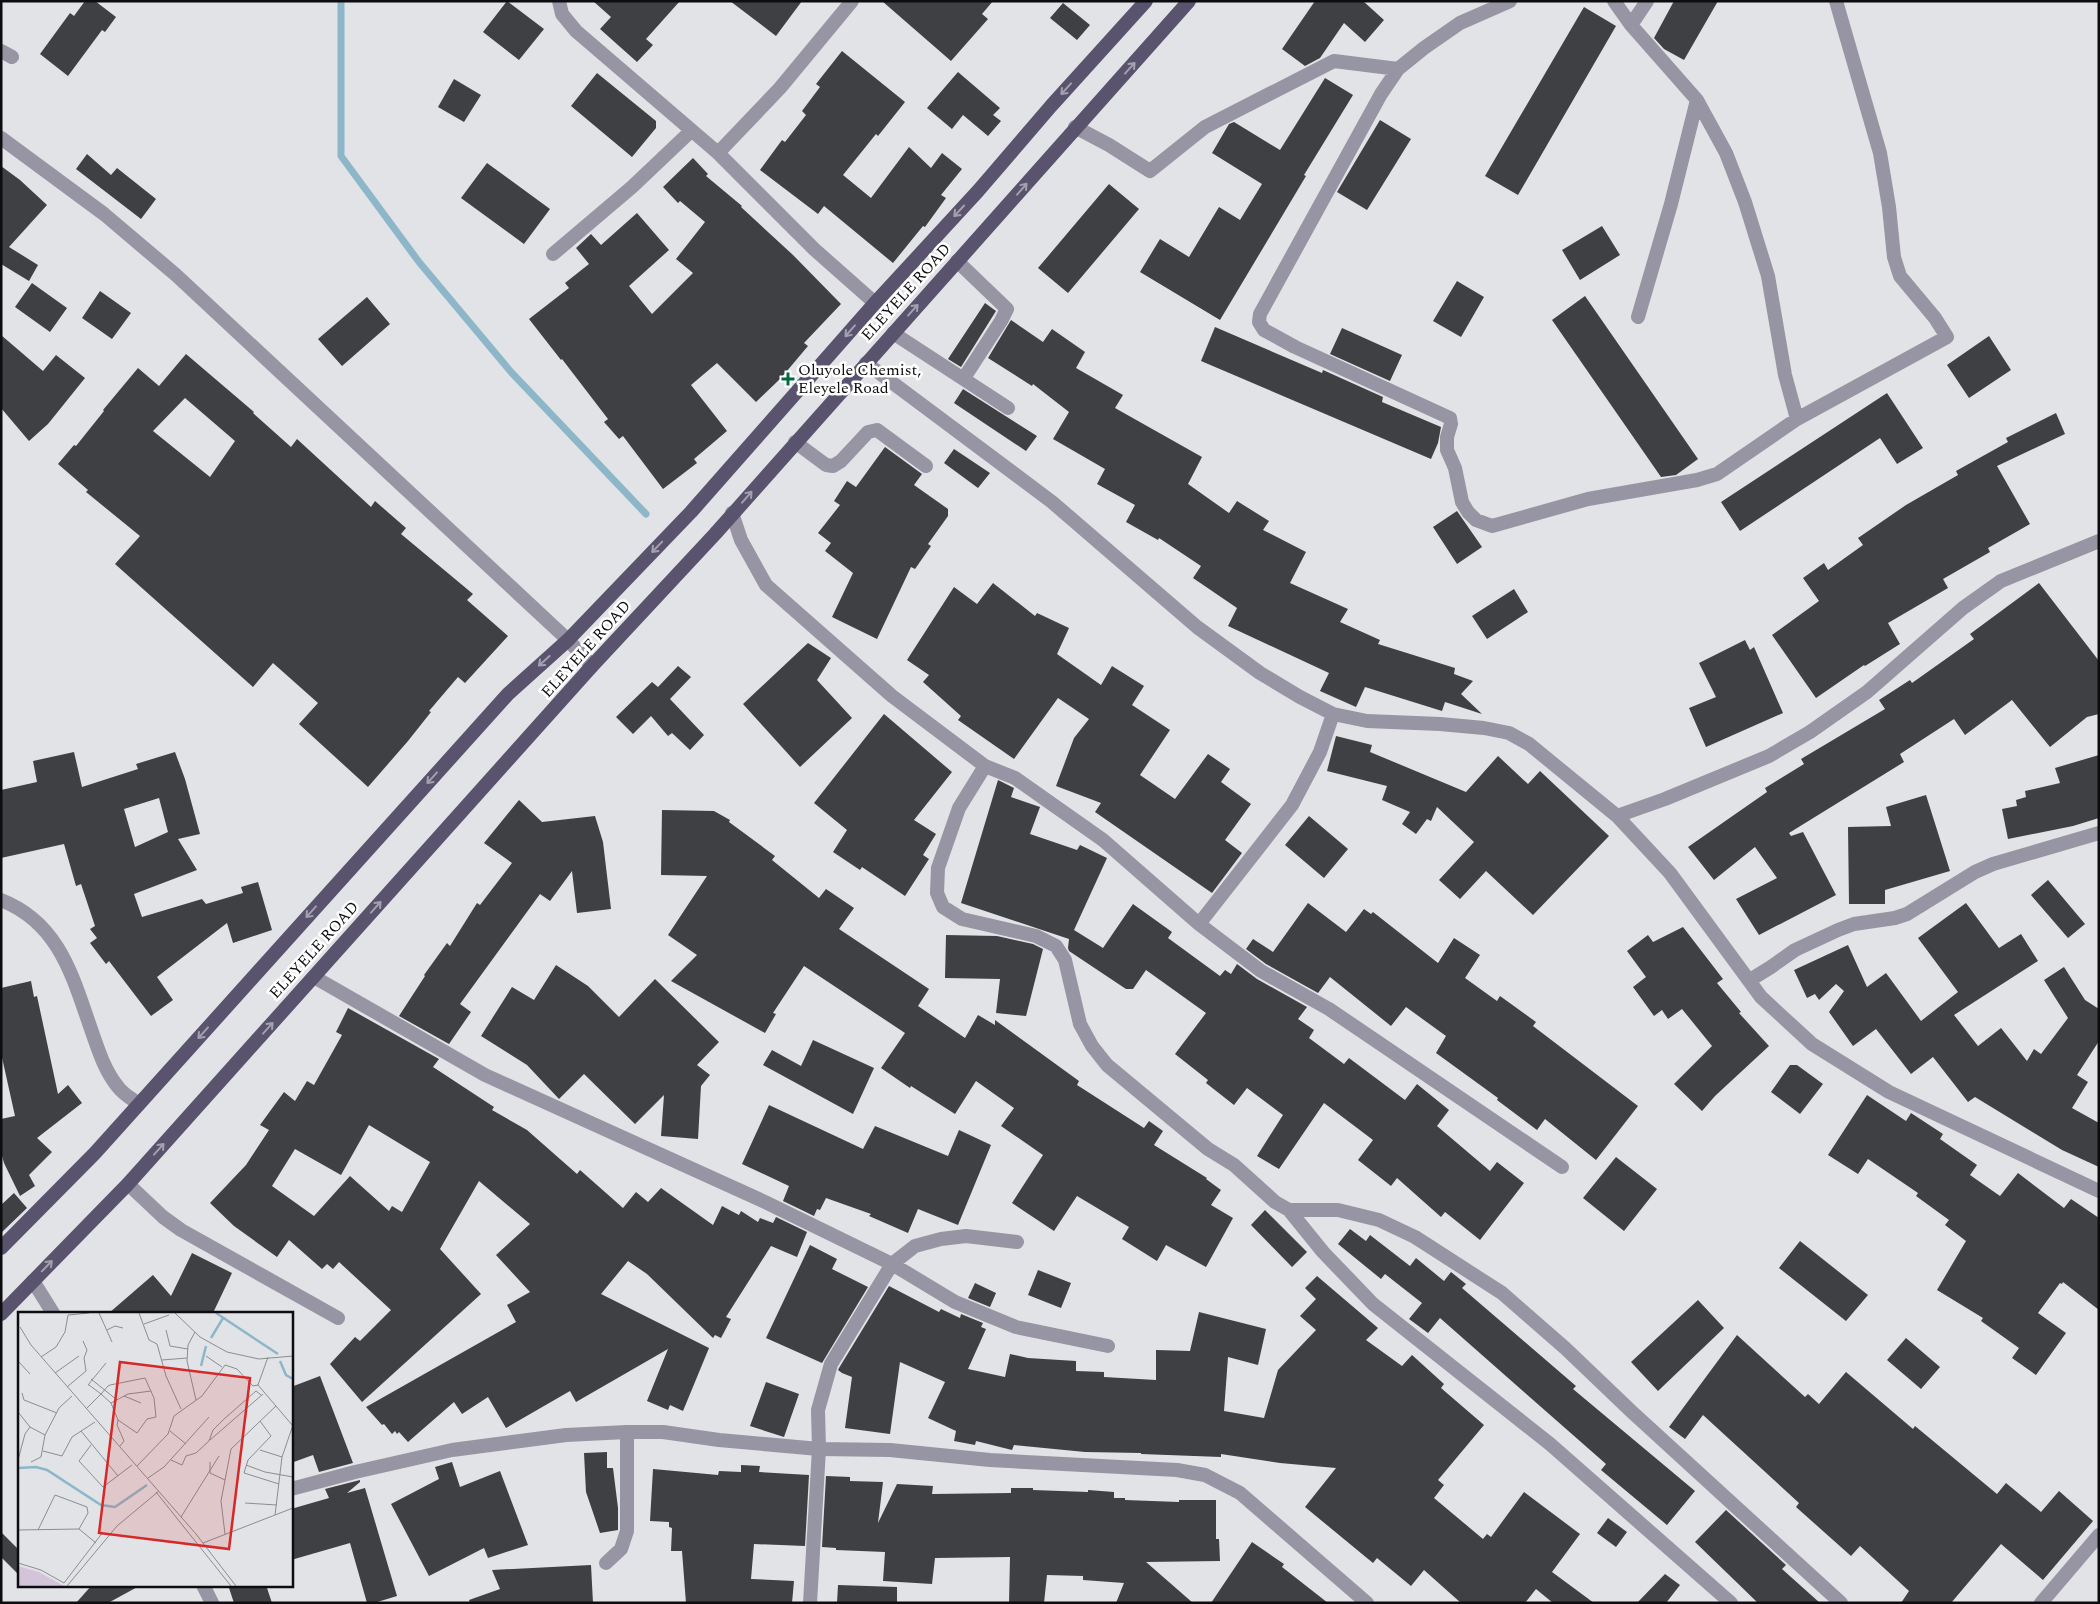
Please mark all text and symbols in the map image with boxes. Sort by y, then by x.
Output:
one-way arrow [1124,61,1135,74]
one-way arrow [1060,83,1072,95]
one-way arrow [1016,183,1028,196]
one-way arrow [953,205,965,218]
street label: ELEYELE ROAD [855,238,957,346]
one-way arrow [907,304,919,317]
one-way arrow [844,325,856,338]
place label: Oluyole Chemist, Eleyele Road [798,358,921,400]
marker: Oluyole Chemist, Eleyele Road [782,373,794,385]
one-way arrow [741,490,753,503]
one-way arrow [651,541,663,554]
street label: ELEYELE ROAD [535,595,637,703]
one-way arrow [538,655,551,667]
one-way arrow [426,771,438,784]
street label: ELEYELE ROAD [263,896,365,1004]
one-way arrow [371,901,382,914]
one-way arrow [306,905,317,918]
one-way arrow [262,1021,274,1034]
one-way arrow [197,1026,209,1039]
one-way arrow [153,1142,165,1155]
one-way arrow [41,1260,53,1273]
inset map [18,1312,292,1586]

